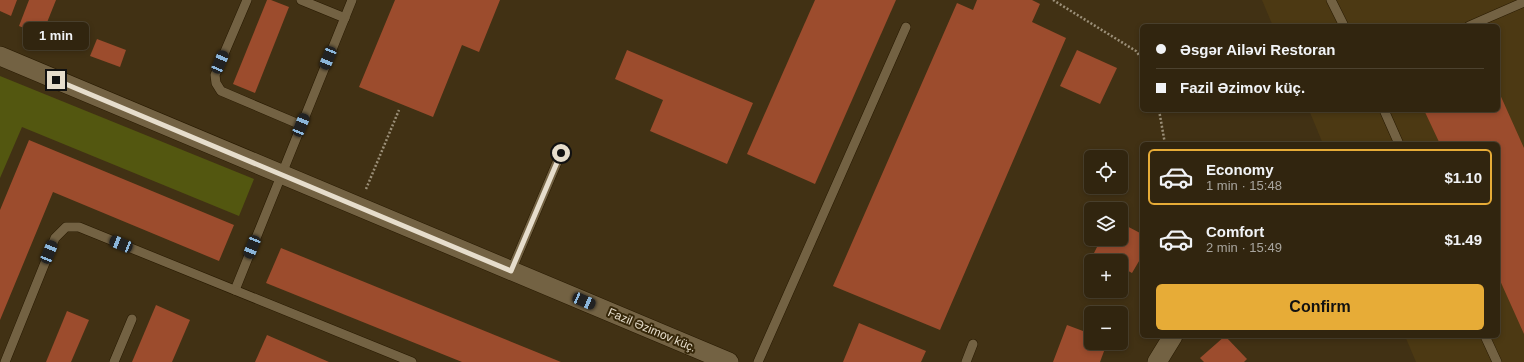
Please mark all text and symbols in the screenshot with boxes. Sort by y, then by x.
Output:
callout: 1 min [23,22,89,50]
text: 1 min [39,28,73,43]
text: Əsgər Ailəvi Restoran [1180,41,1335,58]
car [318,45,338,71]
car [210,49,230,75]
route end [47,71,65,89]
text: Fazil Əzimov küç. [1180,79,1305,96]
car [291,112,311,138]
route start [552,144,570,162]
map controls [1084,150,1128,350]
button: locate [1084,150,1128,194]
icon: car [1158,159,1194,195]
text: Economy [1206,161,1274,178]
text: $1.10 [1444,169,1482,186]
text: 1 min · 15:48 [1206,178,1282,193]
button: layers [1084,202,1128,246]
icon: car [1158,221,1194,257]
text: Comfort [1206,223,1264,240]
text: $1.49 [1444,231,1482,248]
car [108,234,134,254]
car [242,234,262,260]
car [39,239,59,265]
text: 2 min · 15:49 [1206,240,1282,255]
button: + [1084,254,1128,298]
button: Confirm [1156,284,1484,330]
car [571,291,597,311]
street label: Fazil Əzimov küç. [606,305,698,355]
button: − [1084,306,1128,350]

